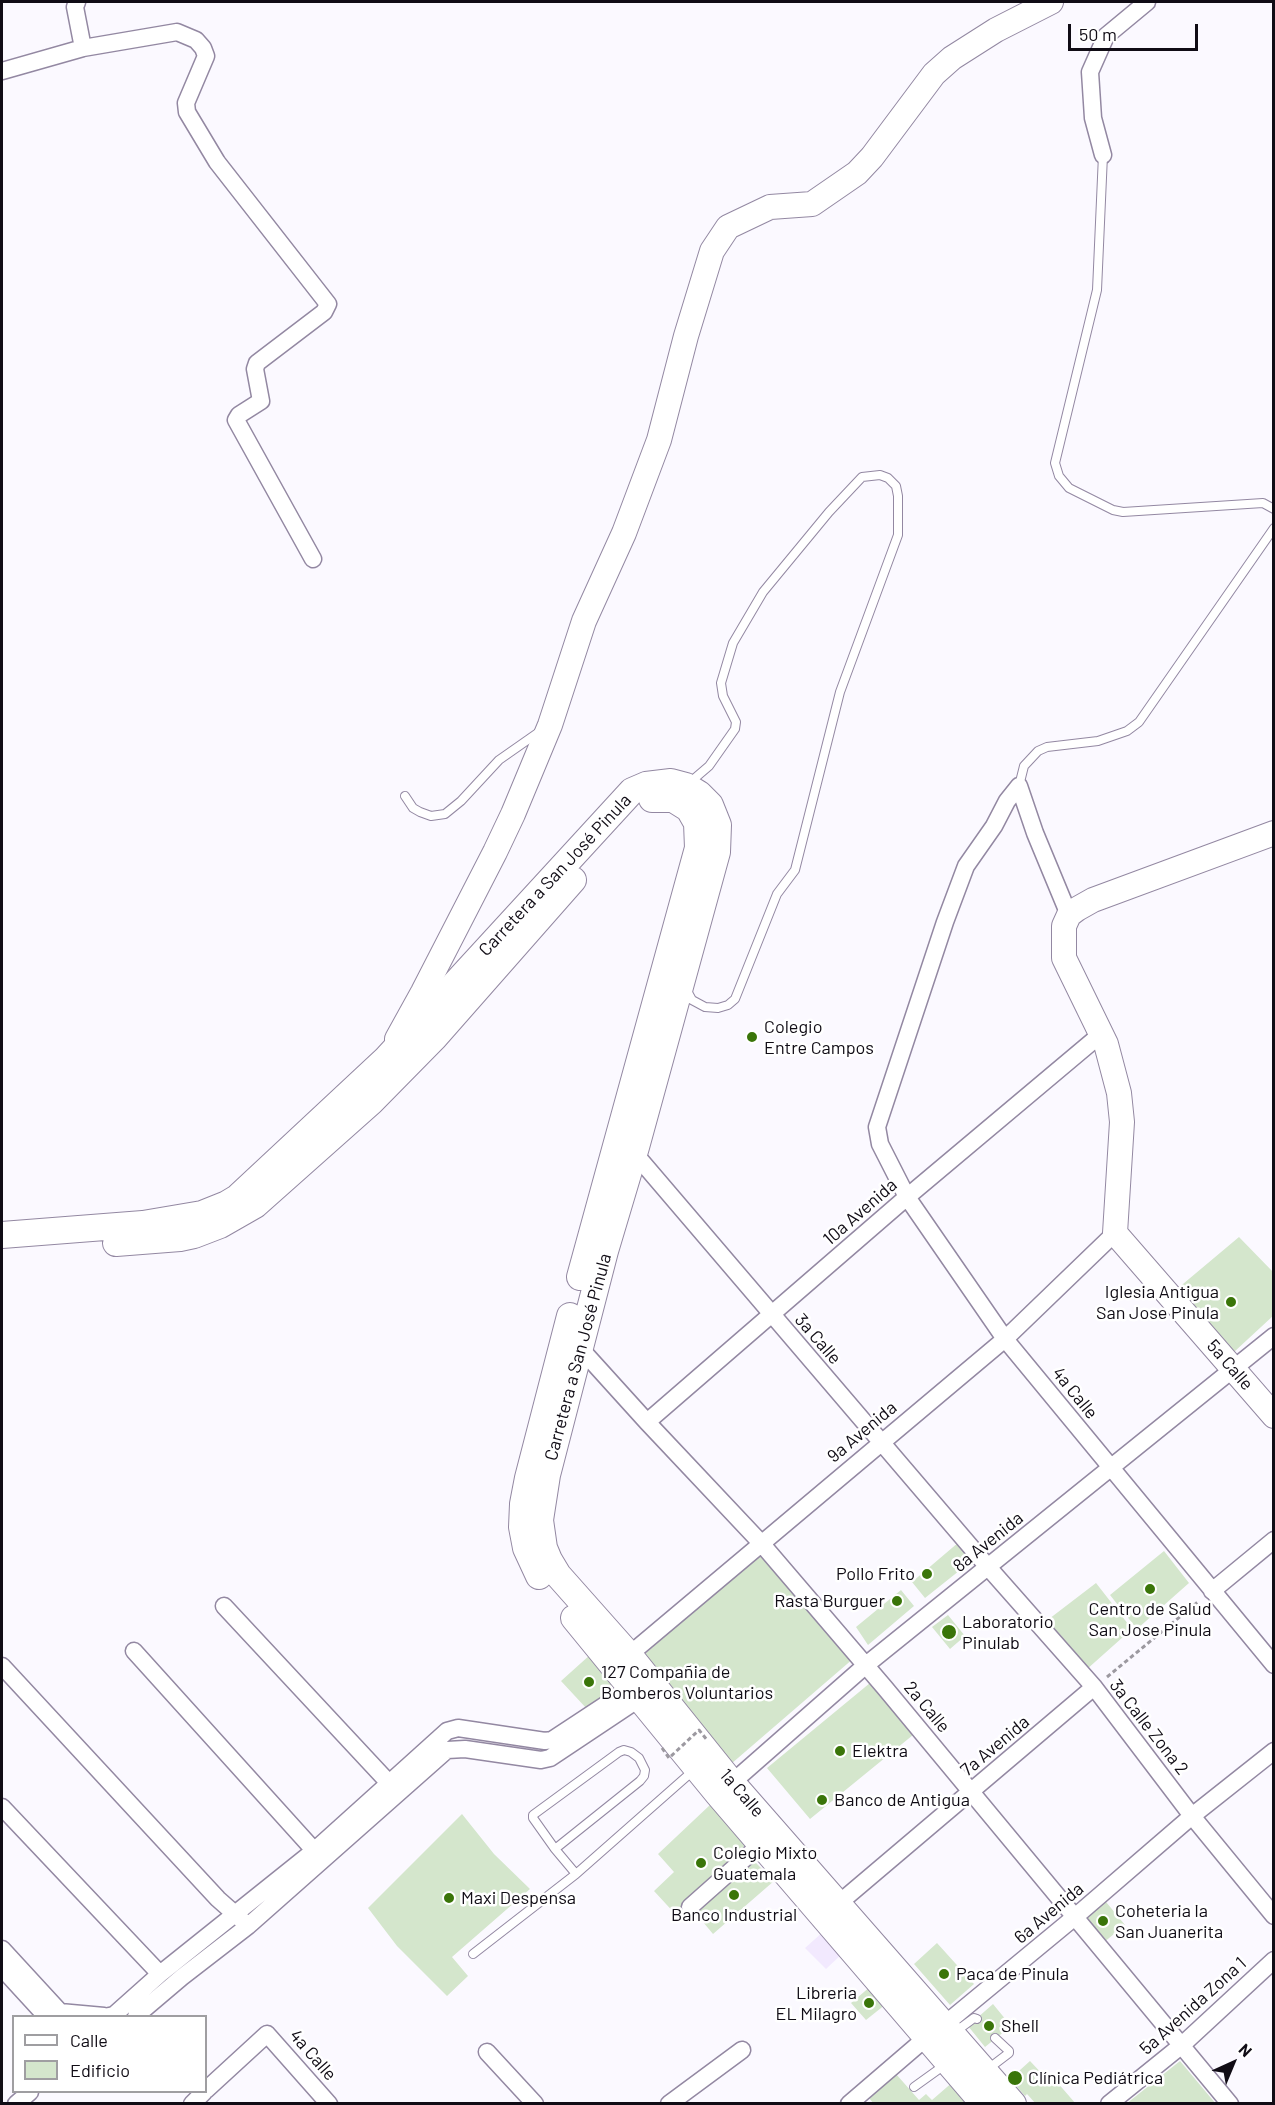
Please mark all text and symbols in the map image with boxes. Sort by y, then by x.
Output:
scale bar [1071,12,1202,50]
text: 50 m [1079,23,1117,45]
street label: Carretera a San José Pinula [474,790,636,960]
place label: Colegio Entre Campos [764,1016,874,1058]
marker: Colegio Entre Campos [745,1030,759,1044]
street label: 10a Avenida [819,1174,901,1250]
street label: Carretera a San José Pinula [540,1251,616,1463]
place label: Iglesia Antigua San Jose Pinula [1096,1281,1219,1324]
marker: Iglesia Antigua San Jose Pinula [1224,1295,1238,1309]
street label: 3a Calle [790,1309,846,1369]
street label: 5a Calle [1202,1335,1258,1395]
street label: 4a Calle [1048,1363,1102,1423]
street label: 9a Avenida [823,1397,901,1467]
street label: 8a Avenida [949,1507,1027,1577]
place label: Pollo Frito [836,1563,915,1585]
marker: Pollo Frito [920,1567,934,1581]
marker: Centro de Salud San Jose Pinula [1143,1582,1157,1596]
place label: Rasta Burguer [774,1590,885,1612]
marker: Rasta Burguer [890,1594,904,1608]
place label: Centro de Salud San Jose Pinula [1089,1598,1211,1640]
place label: Laboratorio Pinulab [962,1611,1054,1654]
marker: Laboratorio Pinulab [940,1623,958,1641]
place label: 127 Compañia de Bomberos Voluntarios [601,1661,773,1704]
marker: 127 Compañia de Bomberos Voluntarios [582,1675,596,1689]
street label: 3a Calle Zona 2 [1105,1675,1193,1779]
street label: 2a Calle [899,1677,955,1737]
street label: 7a Avenida [956,1711,1034,1781]
place label: Elektra [852,1740,908,1762]
marker: Elektra [833,1744,847,1758]
street label: 1a Calle [715,1764,769,1822]
place label: Banco de Antigua [834,1789,970,1811]
marker: Banco de Antigua [815,1793,829,1807]
place label: Colegio Mixto Guatemala [713,1842,817,1884]
marker: Colegio Mixto Guatemala [694,1856,708,1870]
street label: 6a Avenida [1010,1878,1088,1948]
place label: Maxi Despensa [461,1887,576,1909]
marker: Banco Industrial [727,1888,741,1902]
marker: Maxi Despensa [442,1891,456,1905]
place label: Coheteria la San Juanerita [1115,1900,1223,1942]
place label: Banco Industrial [671,1904,797,1926]
marker: Coheteria la San Juanerita [1096,1914,1110,1928]
street label: 5a Avenida Zona 1 [1135,1953,1251,2059]
place label: Paca de Pinula [956,1963,1069,1985]
marker: Paca de Pinula [937,1967,951,1981]
place label: Libreria EL Milagro [776,1982,857,2024]
marker: Libreria EL Milagro [862,1996,876,2010]
legend [12,2015,207,2093]
place label: Shell [1001,2015,1039,2037]
marker: Shell [982,2019,996,2033]
street label: 4a Calle [285,2025,341,2085]
text: Calle [70,2029,108,2051]
north arrow [1203,2033,1263,2093]
text: N [1235,2039,1256,2060]
text: Edificio [70,2059,130,2081]
place label: Clínica Pediátrica [1028,2067,1163,2089]
marker: Clínica Pediátrica [1006,2069,1024,2087]

